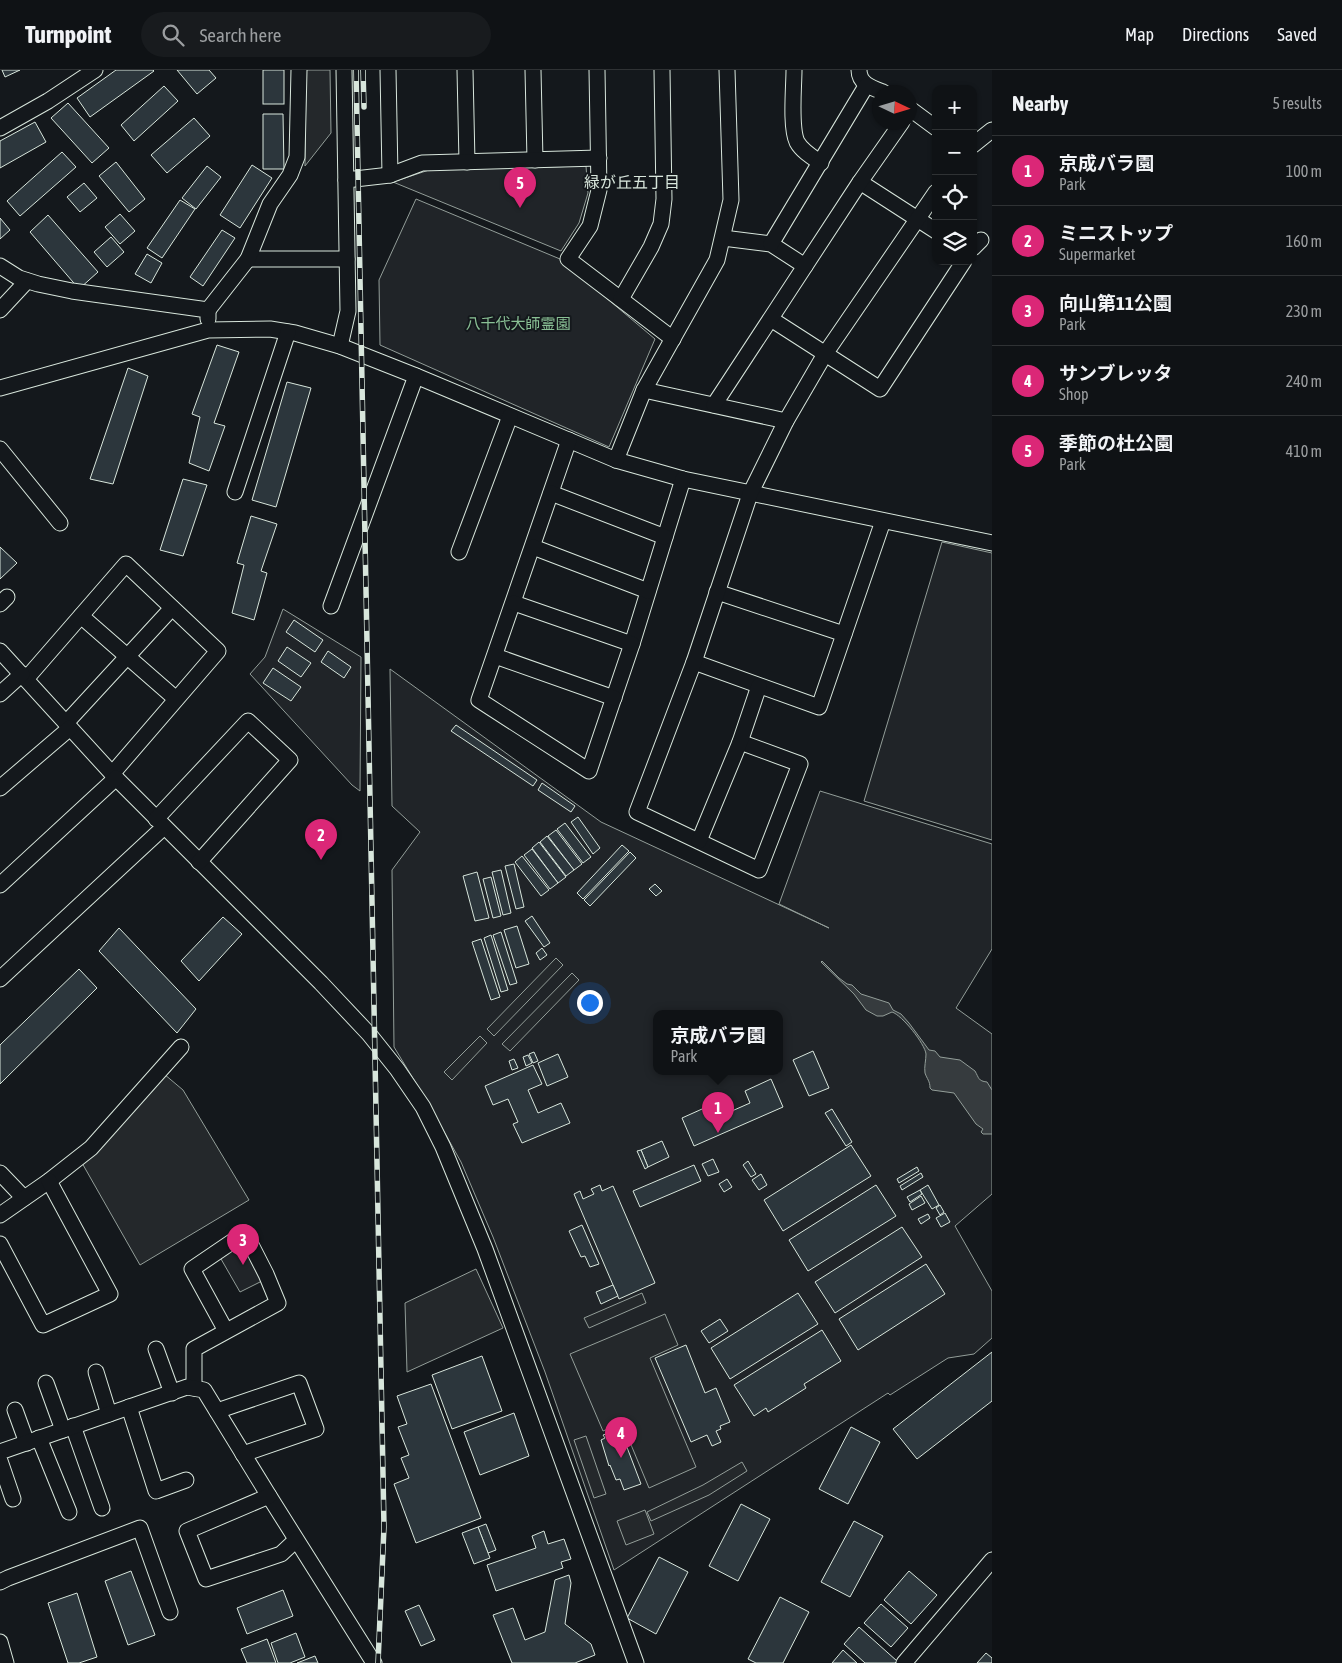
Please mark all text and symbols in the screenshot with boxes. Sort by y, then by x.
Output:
search box [141,12,491,57]
text: Turnpoint [25,21,111,48]
icon: search [159,21,187,49]
text: Search here [199,24,281,46]
text: Map [1125,24,1154,45]
text: Directions [1182,24,1249,45]
text: Saved [1277,24,1317,45]
north arrow [872,85,917,130]
map controls [932,85,977,265]
button: + [932,85,977,130]
text: Nearby [1012,91,1068,115]
text: 5 results [1272,94,1322,112]
button: − [932,130,977,175]
text: 京成バラ園 [1059,152,1154,174]
text: 1 [1024,162,1032,180]
text: 100 m [1286,162,1322,180]
pin: 5 [504,167,536,208]
district label: 緑が丘五丁目 [584,173,680,191]
button: locate [932,175,977,220]
text: Park [1059,175,1086,193]
button: layers [932,220,977,265]
text: ミニストップ [1059,222,1173,244]
text: 2 [1024,232,1032,250]
text: 160 m [1286,232,1322,250]
text: Supermarket [1059,245,1135,263]
text: 向山第11公園 [1059,292,1172,314]
text: 3 [1024,302,1032,320]
text: 230 m [1286,302,1322,320]
park label: 八千代大師霊園 [465,315,571,332]
text: Park [1059,315,1086,333]
text: サンブレッタ [1059,362,1172,384]
text: 4 [1024,372,1032,390]
text: 240 m [1286,372,1322,390]
text: Shop [1059,385,1089,403]
text: 季節の杜公園 [1059,432,1173,454]
text: 5 [1024,442,1032,460]
text: 410 m [1286,442,1322,460]
text: Park [1059,455,1086,473]
pin: 2 [305,819,337,860]
your location [577,990,603,1016]
popup [653,1010,783,1075]
text: 京成バラ園 [670,1024,766,1046]
text: Park [670,1047,697,1065]
pin: 1 [702,1092,734,1133]
pin: 3 [227,1224,259,1265]
pin: 4 [605,1417,637,1458]

